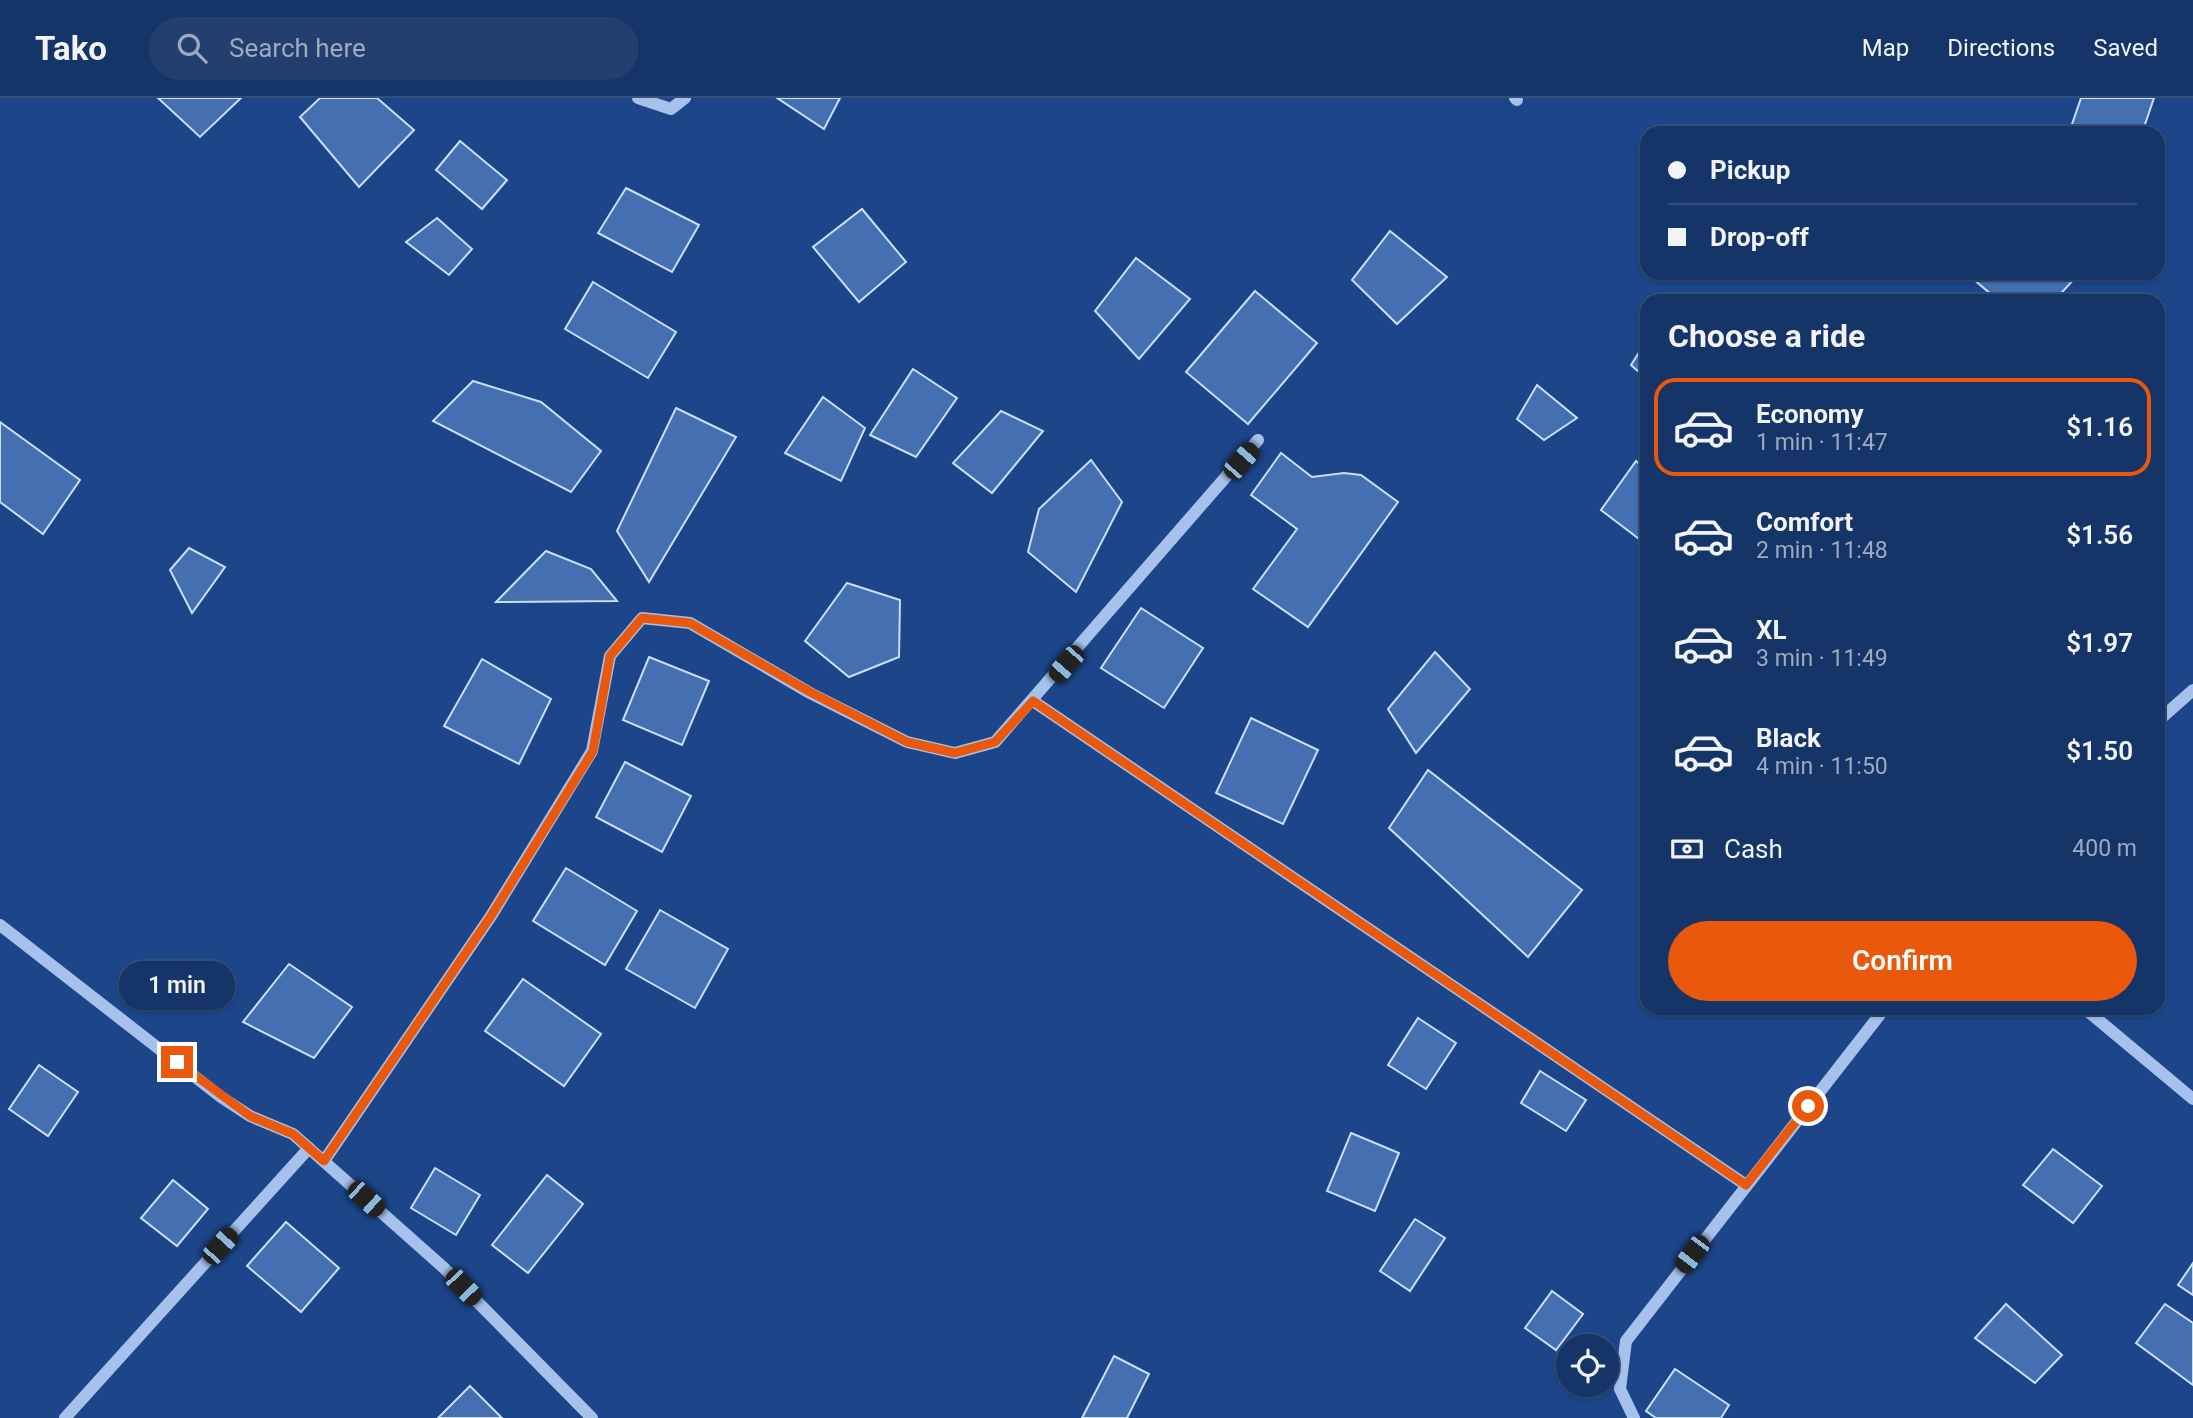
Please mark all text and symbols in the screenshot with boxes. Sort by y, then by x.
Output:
search box [149,17,639,80]
text: Tako [35,29,107,68]
icon: search [173,29,211,67]
text: Search here [229,33,366,63]
text: Map [1862,34,1909,62]
text: Directions [1947,34,2055,62]
text: Saved [2093,34,2158,62]
text: Pickup [1710,155,1790,185]
text: Drop-off [1710,222,1809,252]
text: Choose a ride [1668,317,1865,355]
icon: car [1672,396,1735,459]
text: Economy [1756,399,1863,429]
text: $1.16 [2066,412,2133,442]
text: 1 min · 11:47 [1756,429,1888,456]
car [1220,438,1263,484]
icon: car [1672,504,1735,567]
text: Comfort [1756,507,1853,537]
text: $1.56 [2066,520,2133,550]
text: 2 min · 11:48 [1756,537,1888,564]
icon: car [1672,612,1735,675]
text: XL [1756,615,1787,645]
text: $1.97 [2066,628,2133,658]
car [1045,641,1088,687]
text: 3 min · 11:49 [1756,645,1888,672]
icon: car [1672,720,1735,783]
text: Black [1756,723,1821,753]
text: $1.50 [2066,736,2133,766]
text: 4 min · 11:50 [1756,753,1888,780]
icon: cash [1668,830,1706,868]
text: Cash [1724,834,1783,864]
text: 400 m [2072,835,2137,862]
button: Confirm [1668,921,2137,1001]
callout: 1 min [119,960,235,1010]
text: 1 min [148,972,206,999]
route end [161,1046,193,1078]
route start [1792,1090,1824,1122]
car [344,1177,389,1221]
car [199,1223,242,1269]
car [1671,1231,1714,1277]
car [441,1265,486,1309]
map controls [1556,1334,1619,1397]
button: locate [1556,1334,1619,1397]

